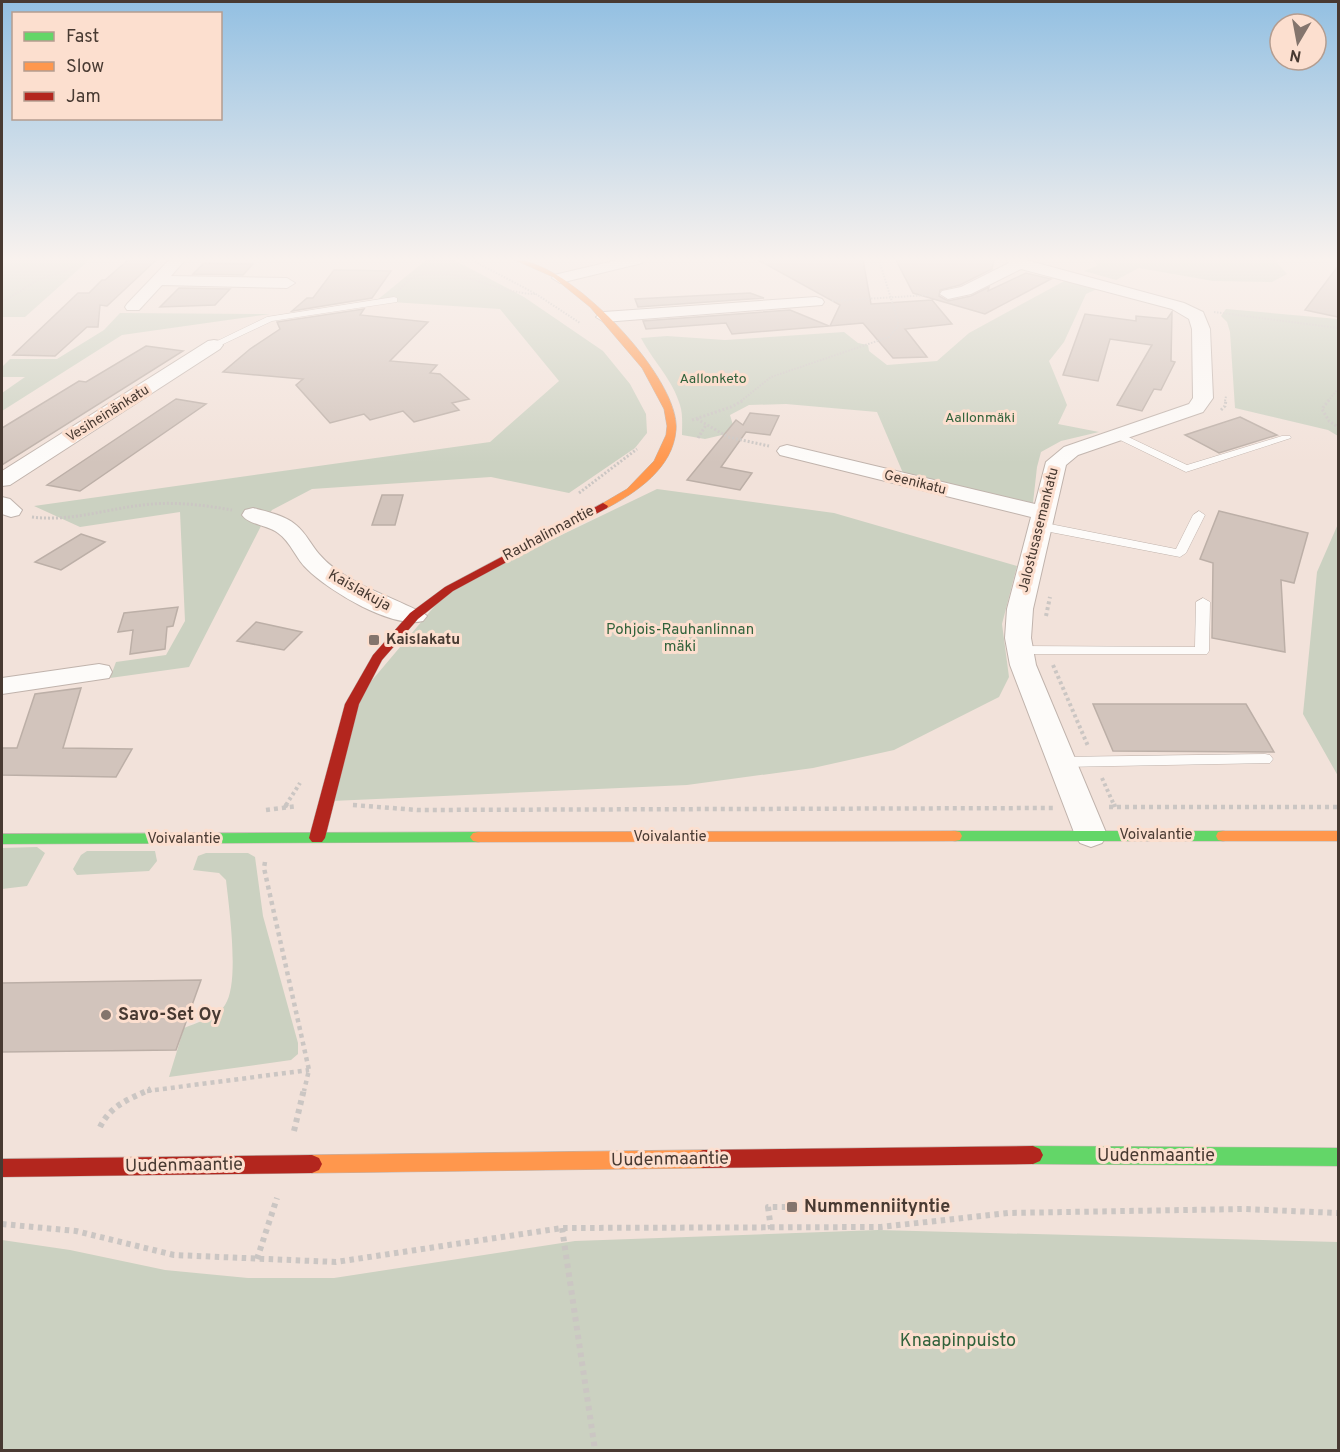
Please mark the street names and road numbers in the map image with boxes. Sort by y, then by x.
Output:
street label: Vesiheinänkatu [63,382,153,446]
street label: Jalostusasemankatu [1015,466,1063,594]
street label: Geenikatu [882,467,948,499]
street label: Rauhalinnantie [500,502,598,566]
street label: Kaislakuja [324,566,394,616]
street label: Voivalantie [1119,826,1193,845]
street label: Voivalantie [633,828,707,847]
street label: Voivalantie [147,830,221,849]
street label: Uudenmaantie [1097,1145,1215,1168]
street label: Uudenmaantie [611,1147,729,1173]
street label: Uudenmaantie [125,1153,243,1179]

